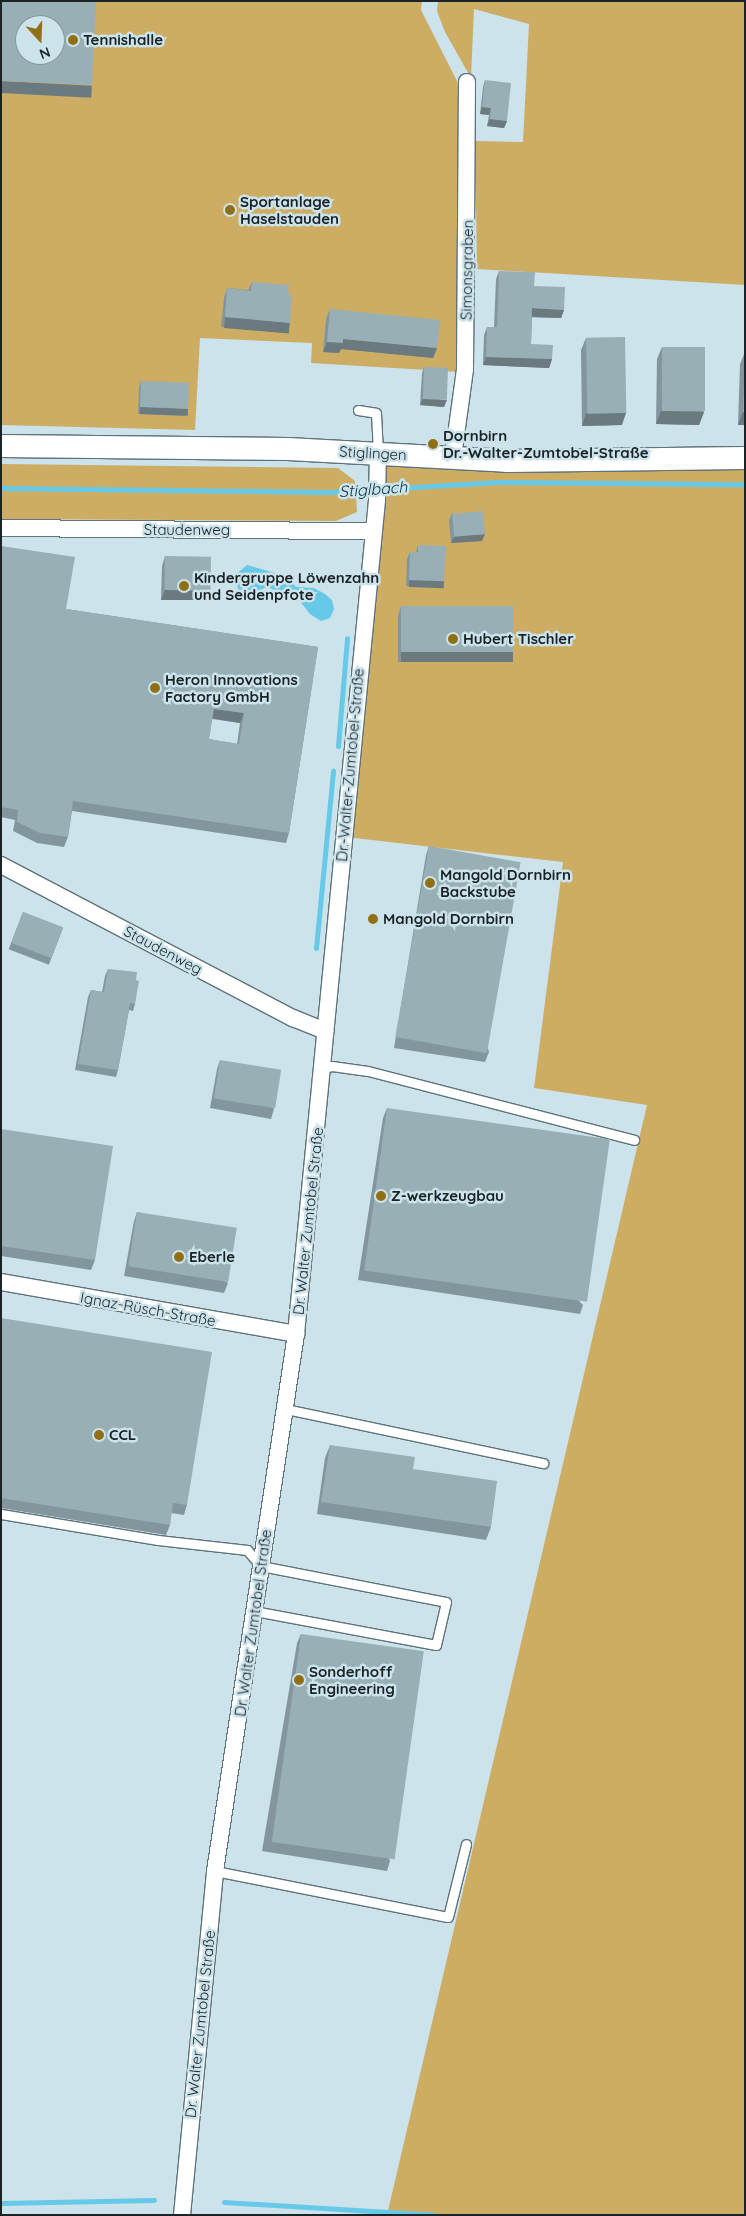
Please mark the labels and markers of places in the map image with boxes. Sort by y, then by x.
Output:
place label: Tennishalle [83,31,163,49]
marker: Tennishalle [67,34,79,46]
place label: Sportanlage Haselstauden [240,192,339,227]
marker: Sportanlage Haselstauden [224,204,236,216]
place label: Dornbirn Dr.-Walter-Zumtobel-Straße [443,426,649,461]
marker: Dornbirn Dr.-Walter-Zumtobel-Straße [427,438,439,450]
place label: Kindergruppe Löwenzahn und Seidenpfote [194,568,379,603]
marker: Kindergruppe Löwenzahn und Seidenpfote [178,580,190,592]
place label: Hubert Tischler [463,630,574,648]
marker: Hubert Tischler [447,633,459,645]
place label: Heron Innovations Factory GmbH [165,670,298,705]
marker: Heron Innovations Factory GmbH [149,682,161,694]
place label: Mangold Dornbirn Backstube [440,865,571,900]
marker: Mangold Dornbirn Backstube [424,877,436,889]
place label: Mangold Dornbirn [383,910,514,928]
marker: Mangold Dornbirn [367,913,379,925]
place label: Z-werkzeugbau [391,1187,504,1205]
marker: Z-werkzeugbau [375,1190,387,1202]
place label: Eberle [189,1248,235,1266]
marker: Eberle [173,1251,185,1263]
place label: CCL [109,1426,136,1444]
marker: CCL [93,1429,105,1441]
place label: Sonderhoff Engineering [309,1662,395,1697]
marker: Sonderhoff Engineering [293,1674,305,1686]

